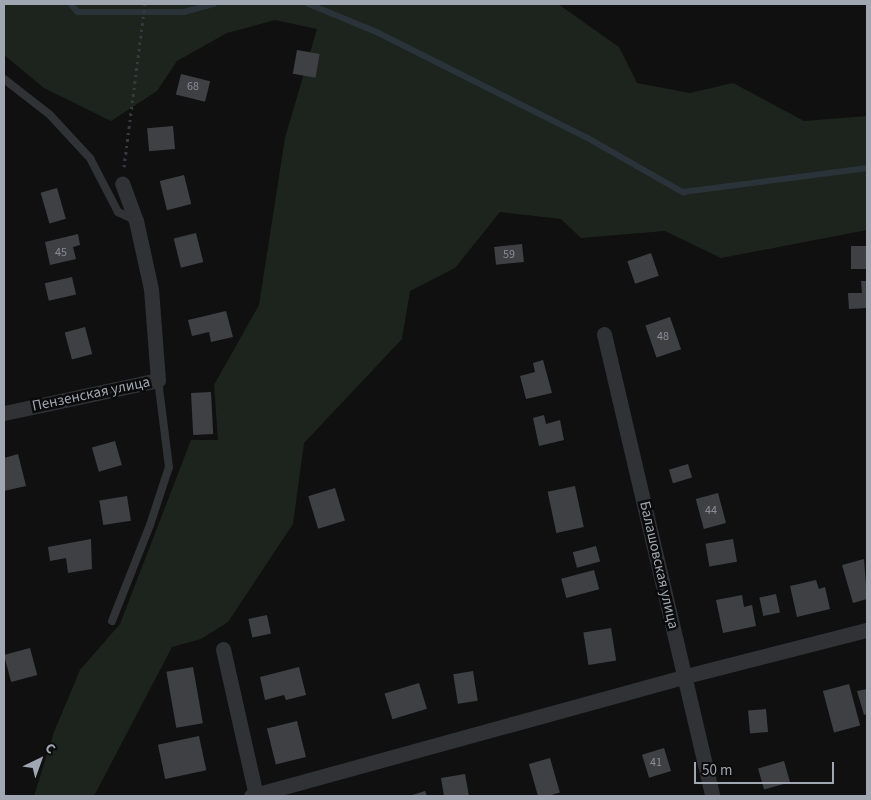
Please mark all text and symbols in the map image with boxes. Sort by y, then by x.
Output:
house number: 68 [187,80,199,94]
house number: 45 [55,246,67,260]
house number: 59 [503,248,515,262]
house number: 48 [657,330,669,344]
street label: Пензенская улица [30,373,152,415]
street label: Балашовская улица [636,499,682,631]
house number: 44 [705,504,717,518]
north arrow [15,735,65,785]
text: С [40,739,60,759]
scale bar [696,752,836,784]
house number: 41 [650,756,662,770]
text: 50 m [702,760,732,781]

